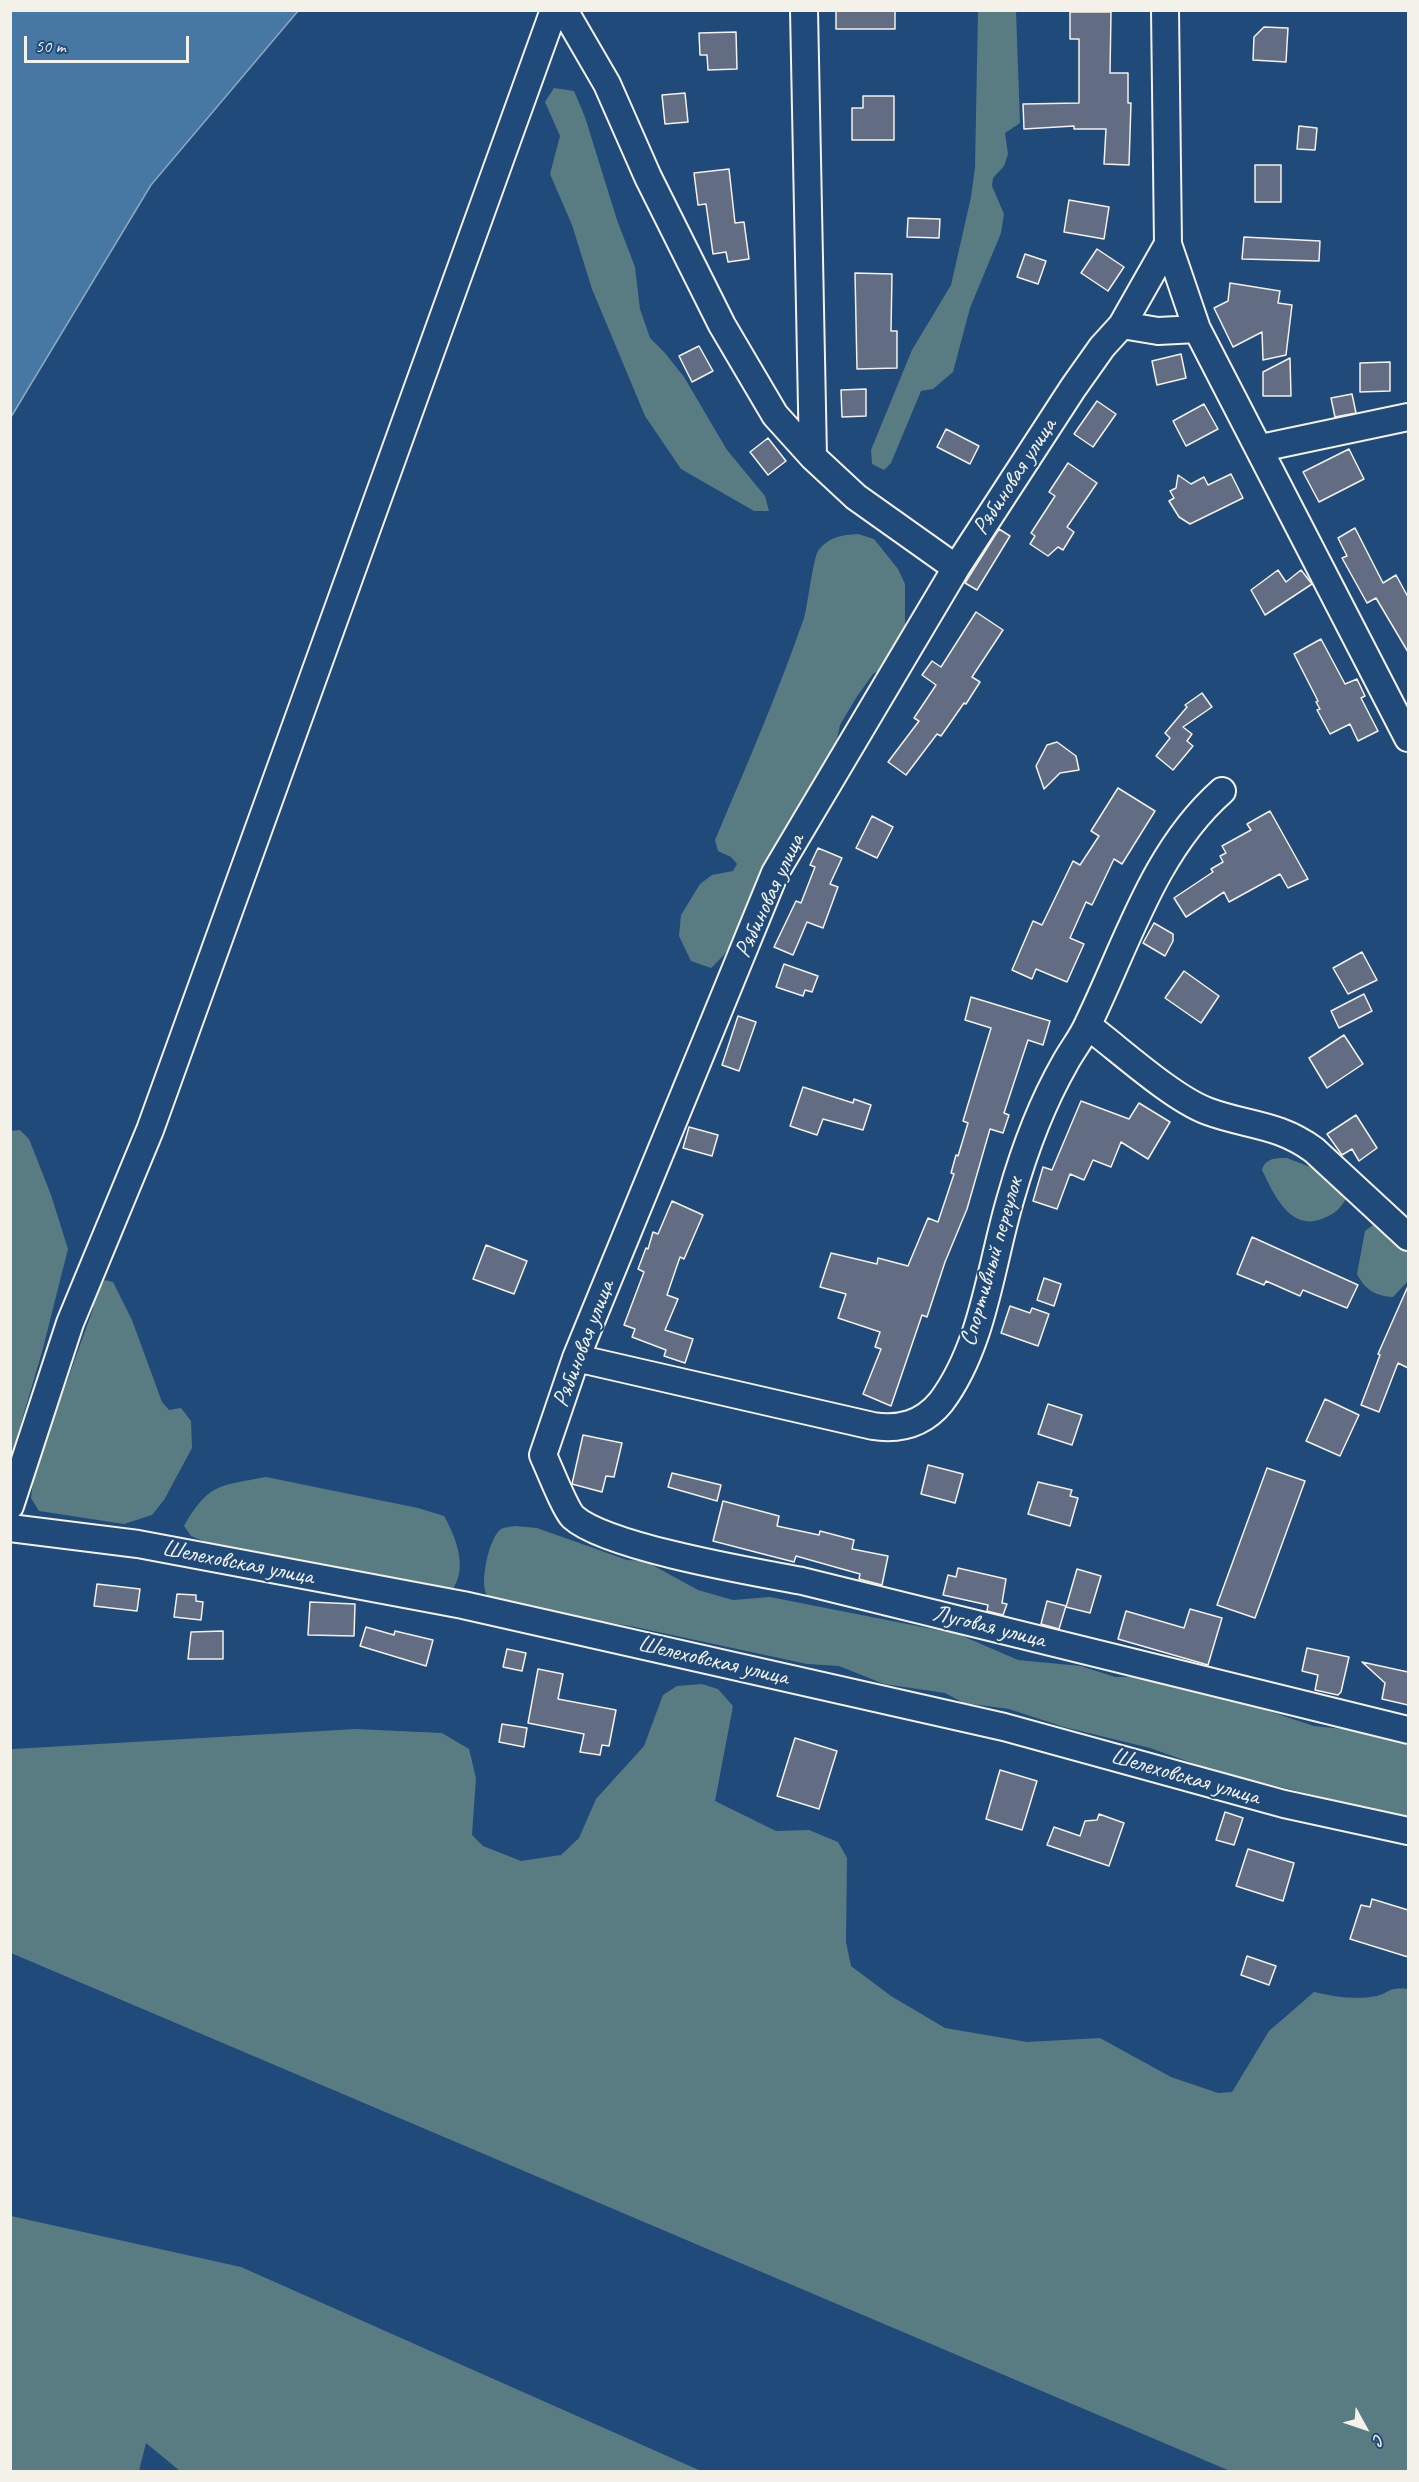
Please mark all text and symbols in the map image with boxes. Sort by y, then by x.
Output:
scale bar [27,24,192,62]
text: 50 m [35,35,66,57]
street label: Рябиновая улица [967,413,1063,541]
street label: Рябиновая улица [729,829,811,963]
street label: Спортивный переулок [954,1174,1030,1350]
street label: Рябиновая улица [547,1277,621,1411]
street label: Шелеховская улица [160,1534,316,1592]
street label: Луговая улица [930,1599,1048,1655]
street label: Шелеховская улица [635,1630,791,1692]
street label: Шелеховская улица [1107,1742,1263,1812]
north arrow [1335,2398,1395,2458]
text: С [1369,2430,1389,2449]

